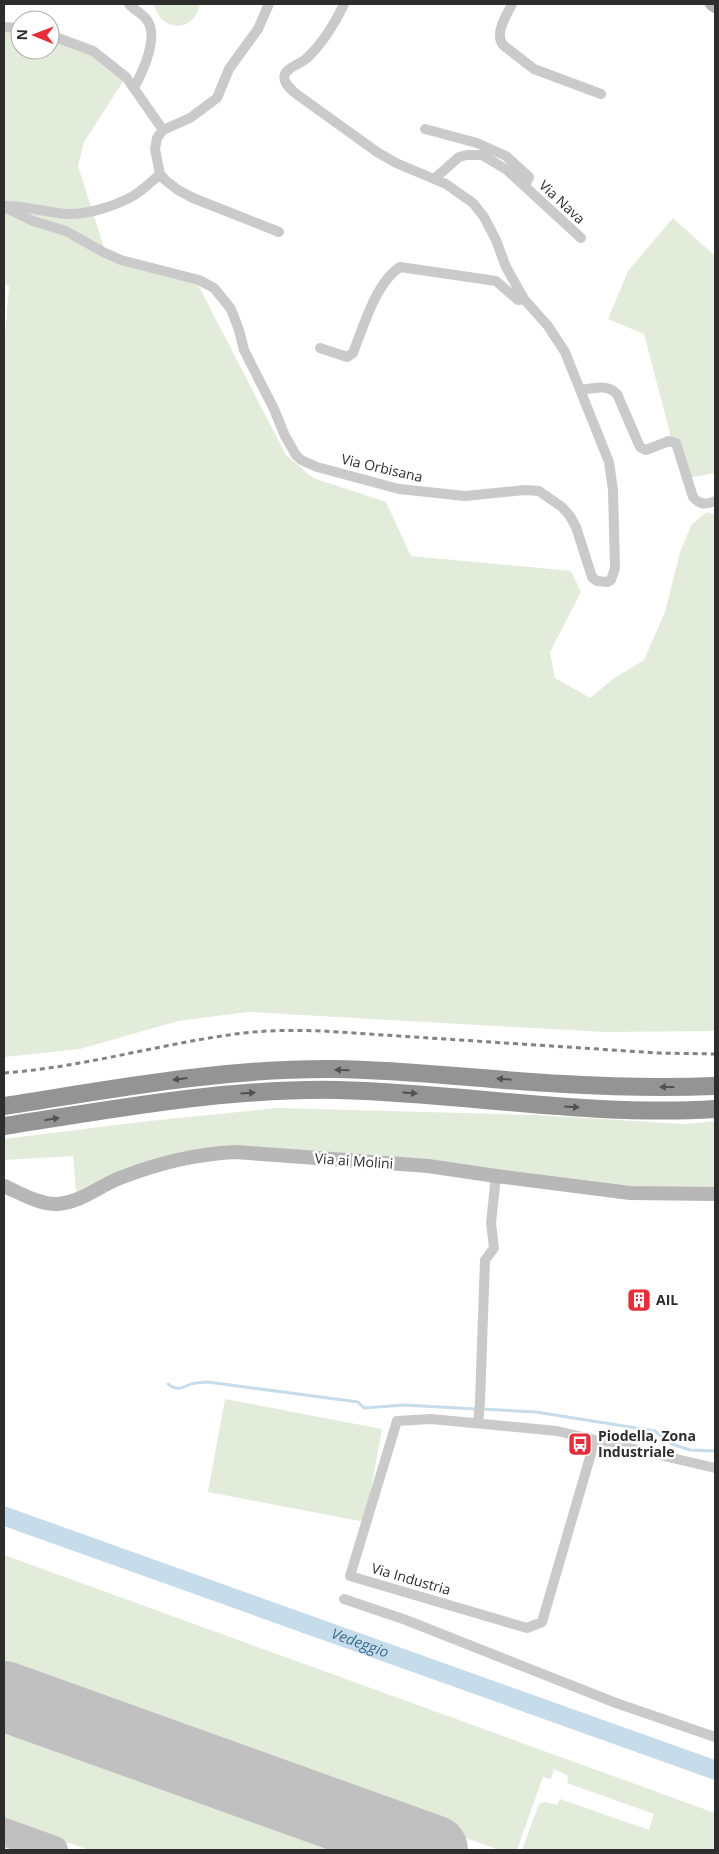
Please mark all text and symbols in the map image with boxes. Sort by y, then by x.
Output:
north arrow [10,10,60,60]
text: N [12,29,31,41]
street label: Via Nava [535,175,589,228]
street label: Via Orbisana [340,449,425,486]
one-way arrow [334,1065,350,1073]
one-way arrow [172,1075,188,1083]
one-way arrow [496,1075,512,1083]
one-way arrow [658,1083,674,1091]
one-way arrow [240,1088,256,1096]
one-way arrow [402,1090,418,1098]
one-way arrow [564,1103,580,1111]
one-way arrow [44,1114,60,1122]
street label: Via ai Molini [314,1148,394,1173]
building icon: AIL [626,1287,652,1313]
place label: AIL [656,1290,678,1309]
place label: Piodella, Zona Industriale [598,1426,696,1461]
bus stop icon: Piodella, Zona Industriale [567,1431,593,1457]
street label: Via Industria [369,1558,453,1599]
water label: Vedeggio [329,1623,392,1662]

